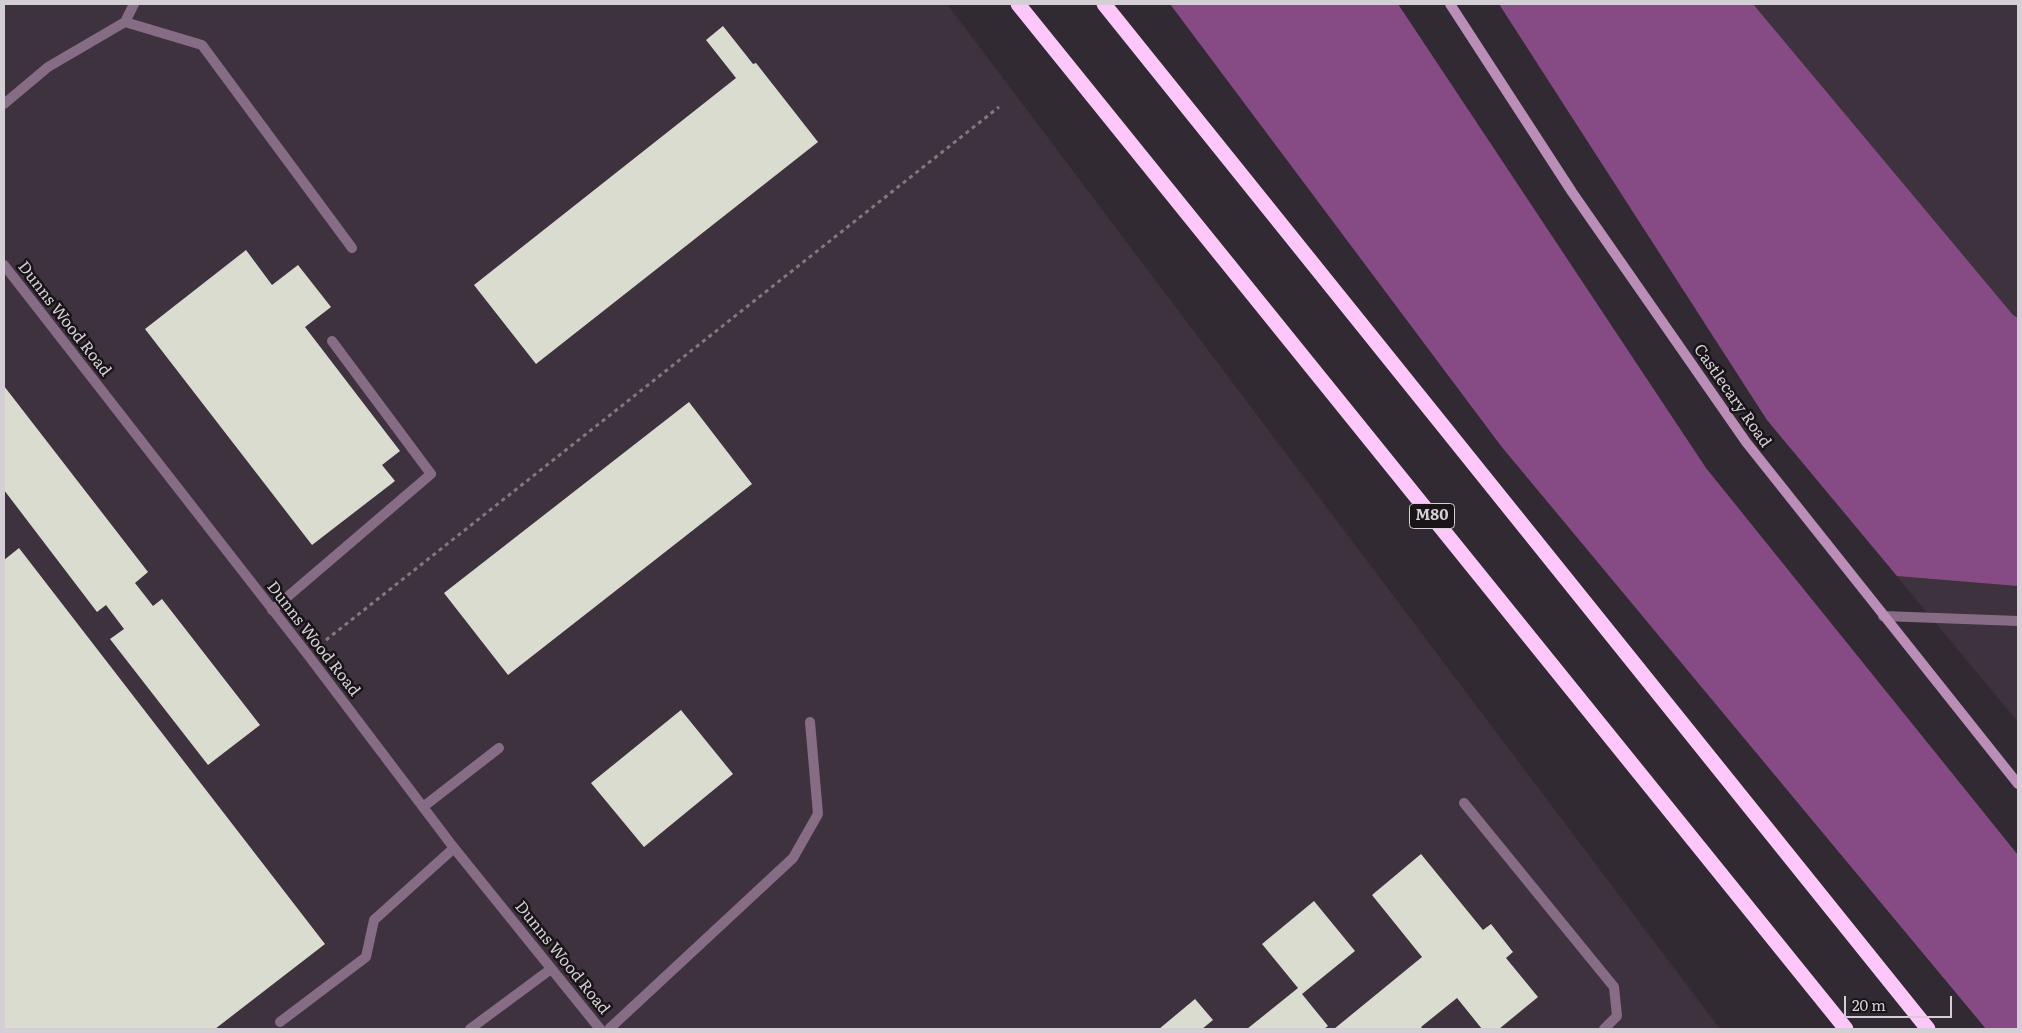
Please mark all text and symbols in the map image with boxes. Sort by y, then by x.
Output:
street label: Dunns Wood Road [13,258,115,380]
street label: Castlecary Road [1689,341,1775,451]
road number: M80 [1410,504,1454,528]
street label: Dunns Wood Road [262,578,364,700]
street label: Dunns Wood Road [510,897,614,1019]
scale bar [1847,986,1954,1018]
text: 20 m [1852,993,1886,1016]

